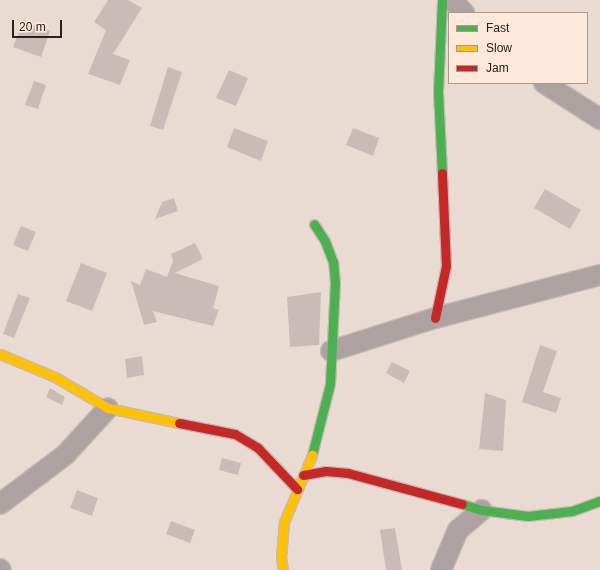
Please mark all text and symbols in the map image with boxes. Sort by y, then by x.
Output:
scale bar [14,12,64,38]
legend [448,12,588,84]
text: 20 m [19,20,46,34]
text: Fast [486,21,509,35]
text: Slow [486,41,512,55]
text: Jam [486,61,509,75]

